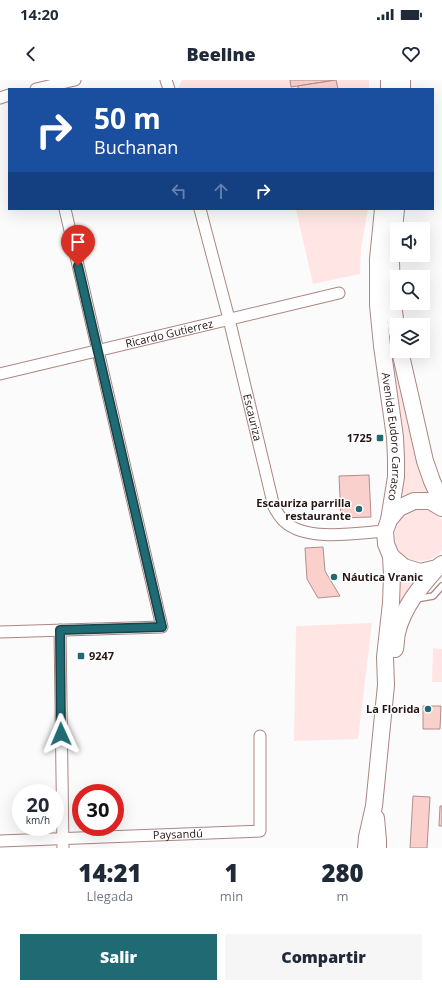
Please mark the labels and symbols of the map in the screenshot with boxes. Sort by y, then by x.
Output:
pin [61,225,95,266]
street label: Ricardo Gutierrez [124,315,214,351]
street label: Avenida Eudoro Carrasco [379,371,404,503]
street label: Escauriza [240,392,266,442]
place label: 1725 [347,430,372,445]
marker: 1725 [375,433,385,443]
place label: Escauriza parrilla restaurante [256,495,351,523]
marker: Escauriza parrilla restaurante [354,504,364,514]
place label: Náutica Vranic [342,569,423,584]
marker: Náutica Vranic [329,572,339,582]
place label: 9247 [89,648,114,663]
marker: 9247 [76,651,86,661]
place label: La Florida [366,701,420,716]
marker: La Florida [423,704,433,714]
position arrow [40,713,82,755]
speed limit sign: 30 [72,784,124,836]
street label: Paysandú [153,825,203,842]

